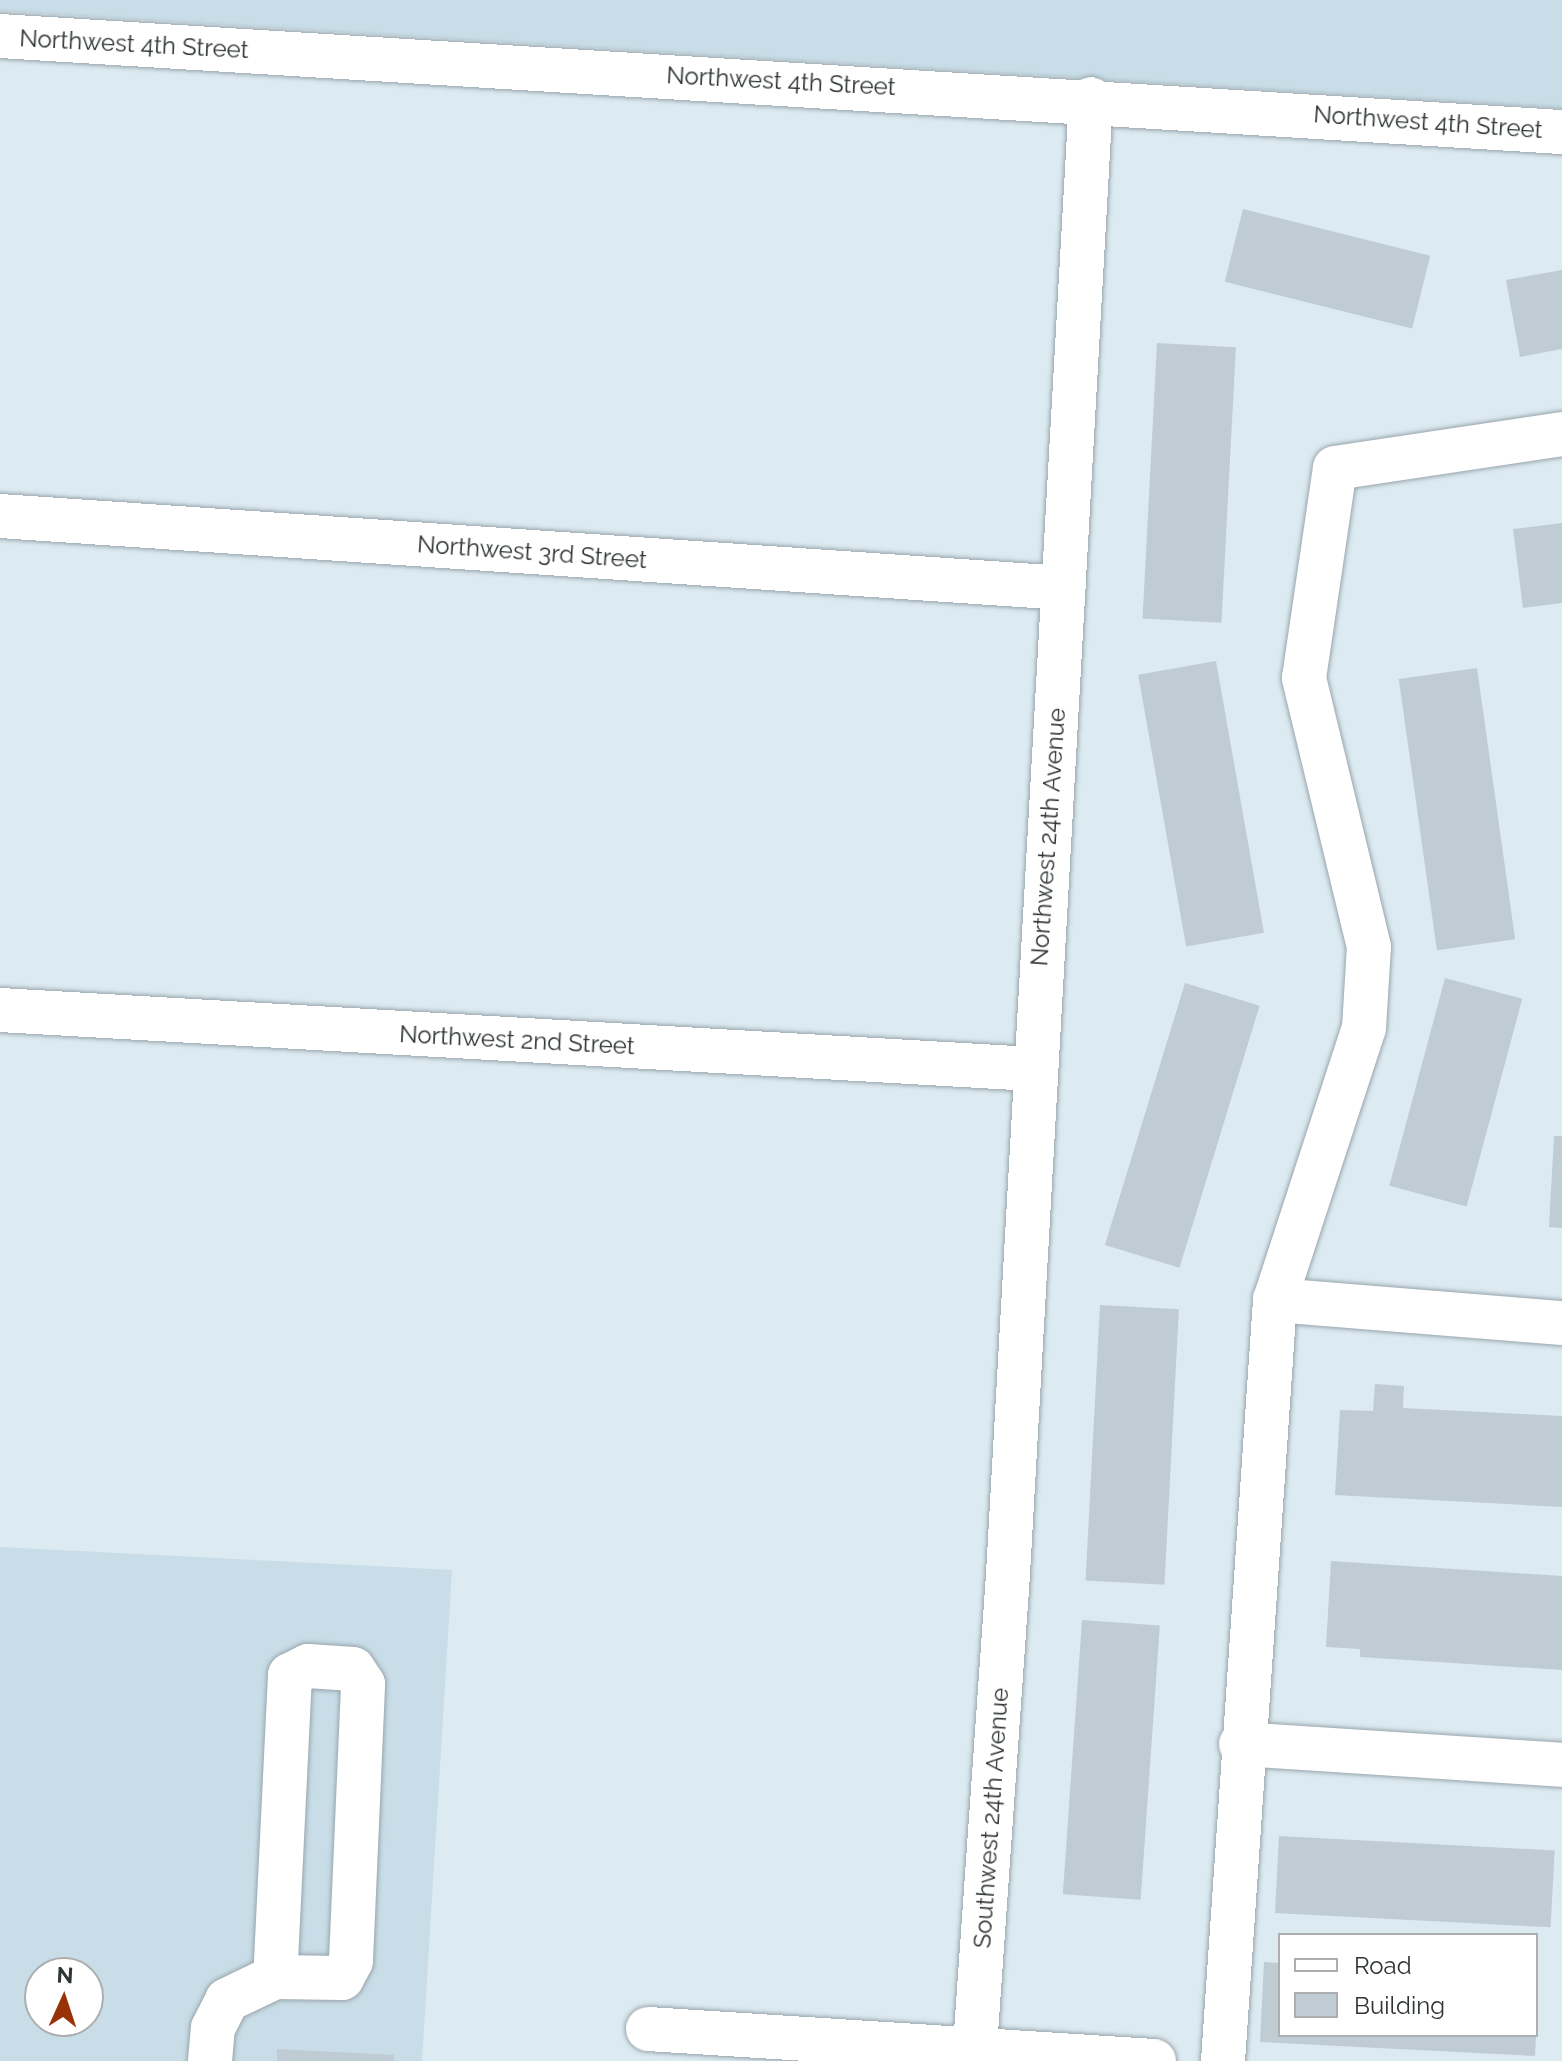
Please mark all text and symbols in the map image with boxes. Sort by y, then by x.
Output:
street label: Northwest 4th Street [19,24,249,64]
street label: Northwest 4th Street [666,61,896,101]
street label: Northwest 4th Street [1313,100,1543,144]
street label: Northwest 3rd Street [416,530,648,574]
street label: Northwest 24th Avenue [1025,706,1071,968]
street label: Northwest 2nd Street [399,1019,635,1061]
street label: Southwest 24th Avenue [968,1686,1014,1950]
legend [1278,1933,1538,2037]
text: Road [1354,1951,1412,1980]
north arrow [24,1957,104,2037]
text: N [56,1962,74,1988]
text: Building [1354,1991,1445,2020]

